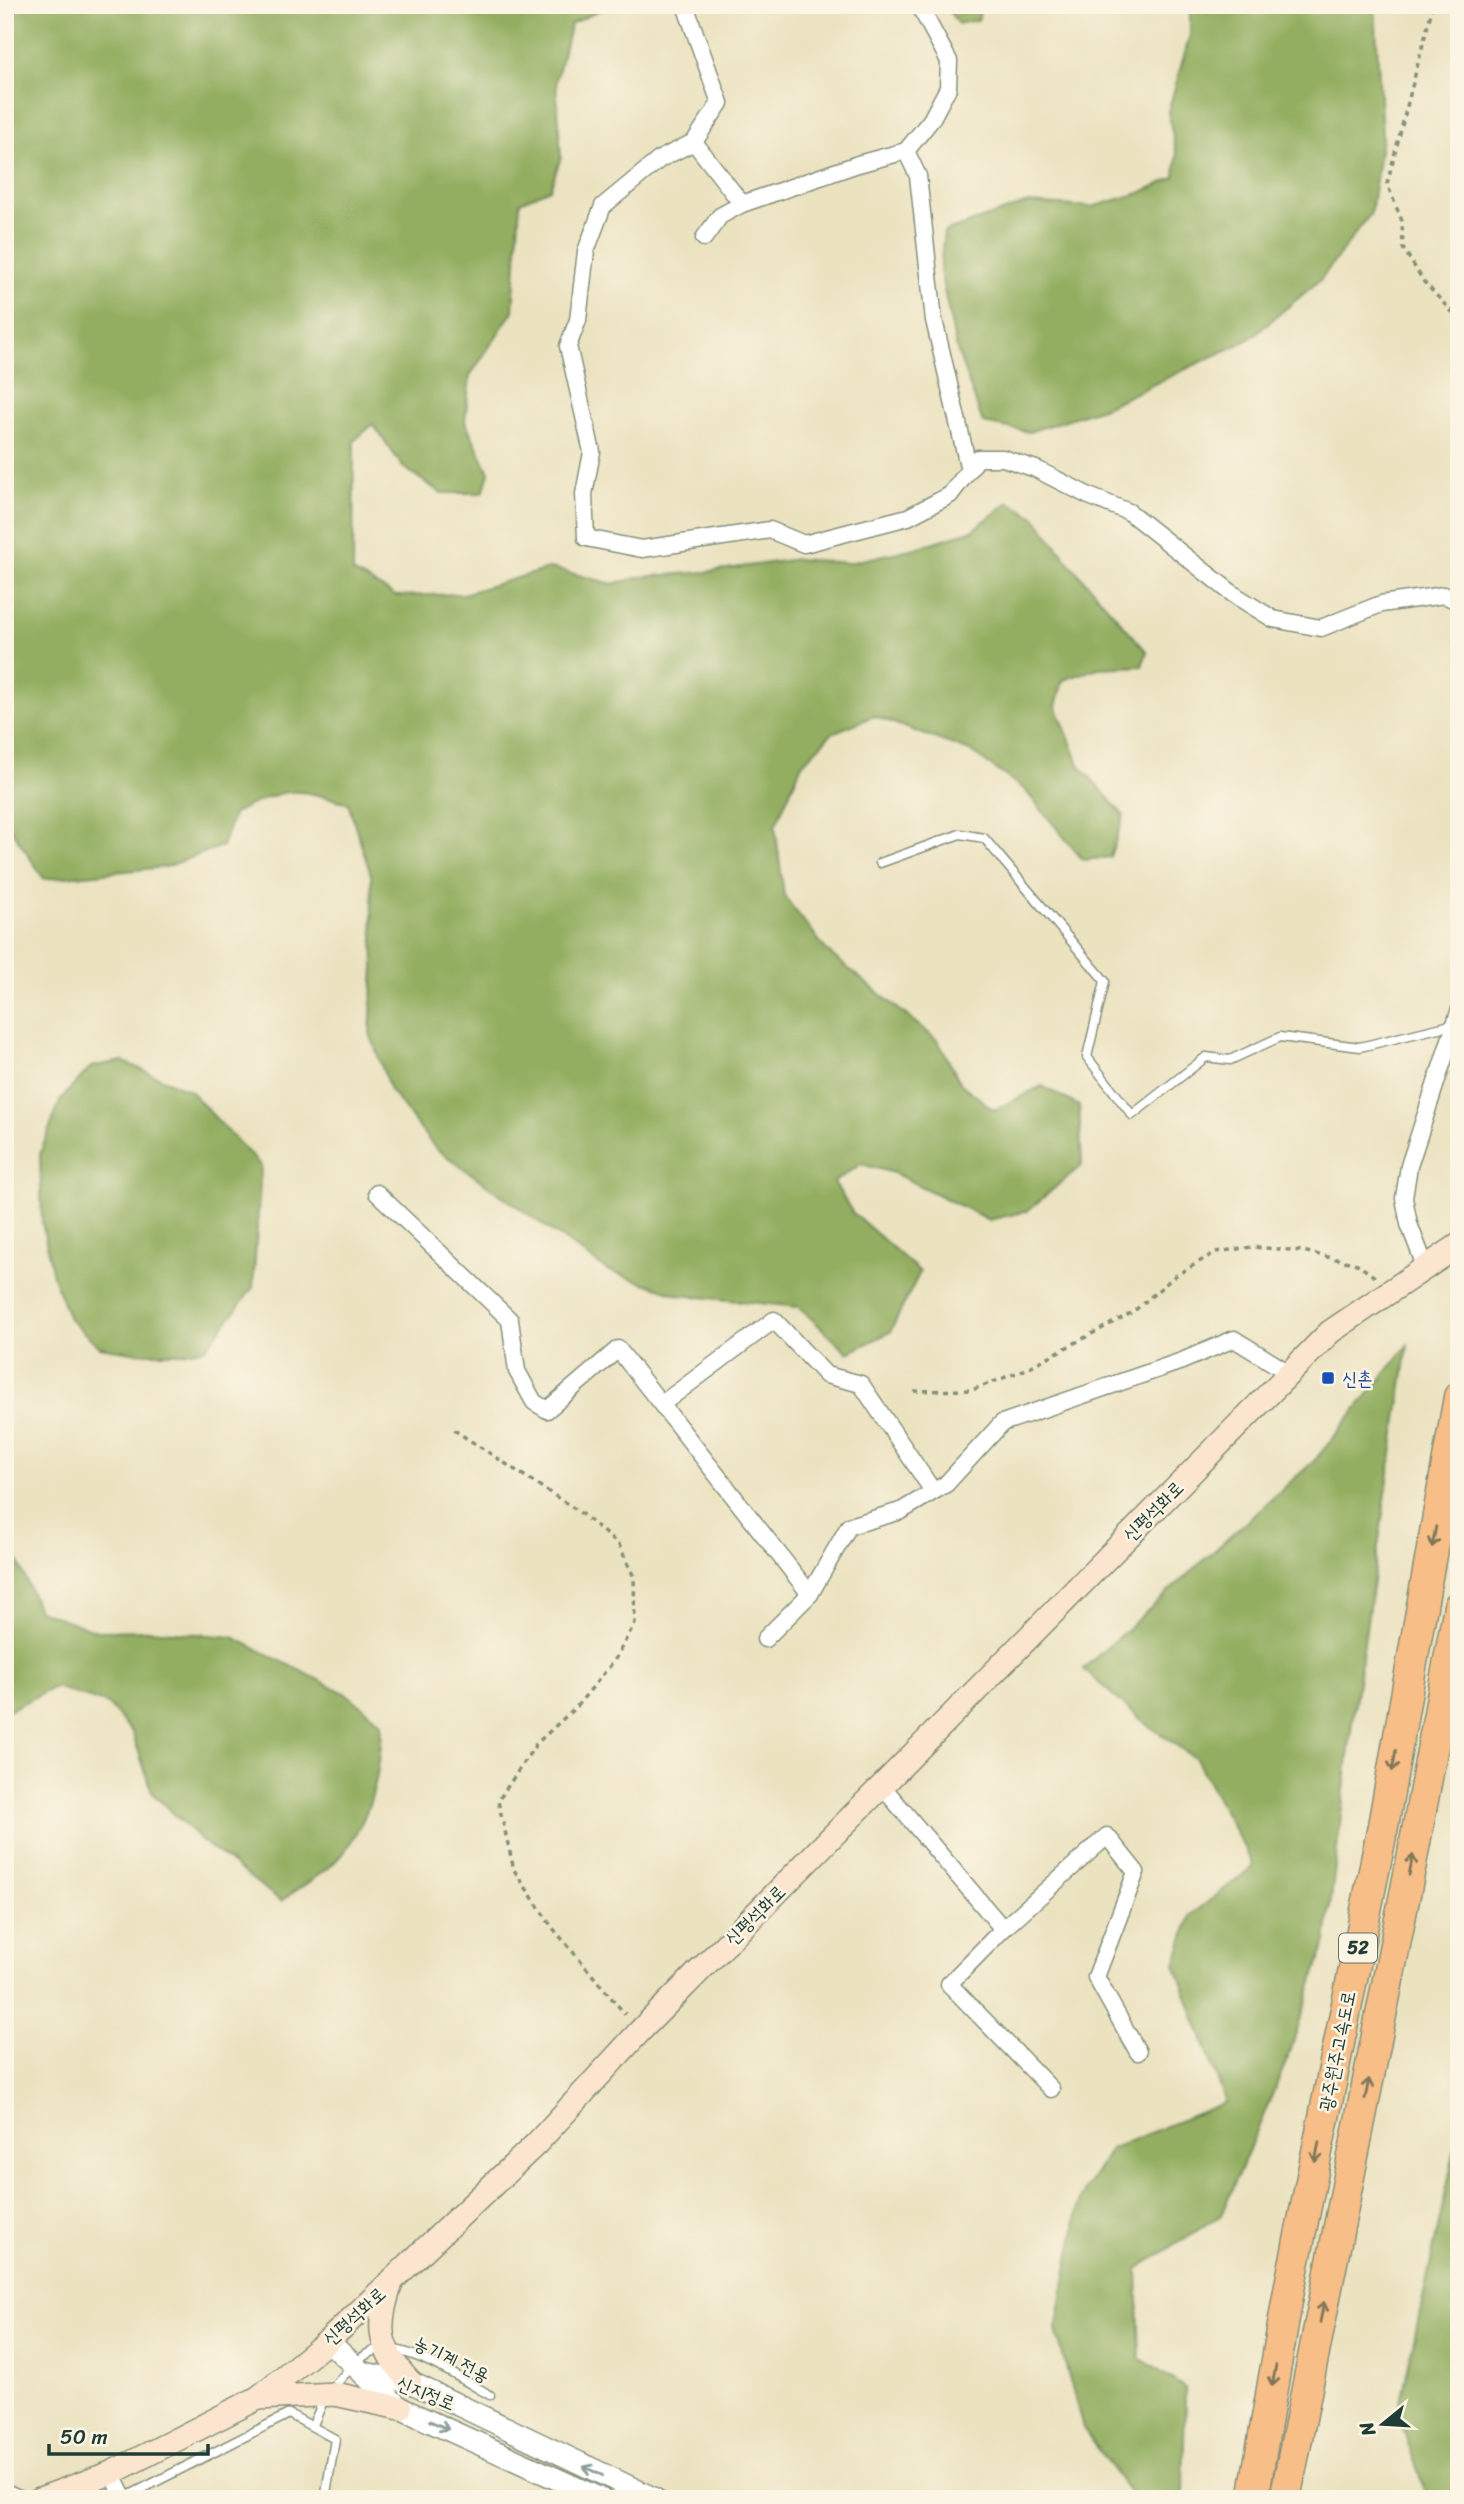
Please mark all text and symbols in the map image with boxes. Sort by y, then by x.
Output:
place label: 신촌 [1342,1362,1373,1395]
marker: 신촌 [1320,1370,1336,1386]
street label: 신평석화로 [1114,1472,1192,1550]
one-way arrow [1427,1525,1440,1548]
one-way arrow [1387,1749,1401,1772]
one-way arrow [1405,1854,1418,1877]
street label: 신평석화로 [716,1876,794,1954]
road number: 52 [1339,1934,1377,1962]
street label: 광주원주고속도로 [1309,1988,1365,2114]
one-way arrow [1360,2078,1374,2101]
one-way arrow [1309,2140,1323,2163]
street label: 신평석화로 [315,2278,393,2354]
one-way arrow [1316,2301,1329,2324]
street label: 농기계 전용 [408,2326,496,2392]
one-way arrow [1267,2364,1280,2387]
street label: 신지정로 [391,2366,461,2420]
north arrow [1348,2388,1418,2458]
scale bar [49,2413,208,2457]
text: N [1349,2417,1385,2441]
text: 50 m [60,2418,108,2456]
one-way arrow [427,2419,449,2432]
one-way arrow [583,2463,604,2477]

